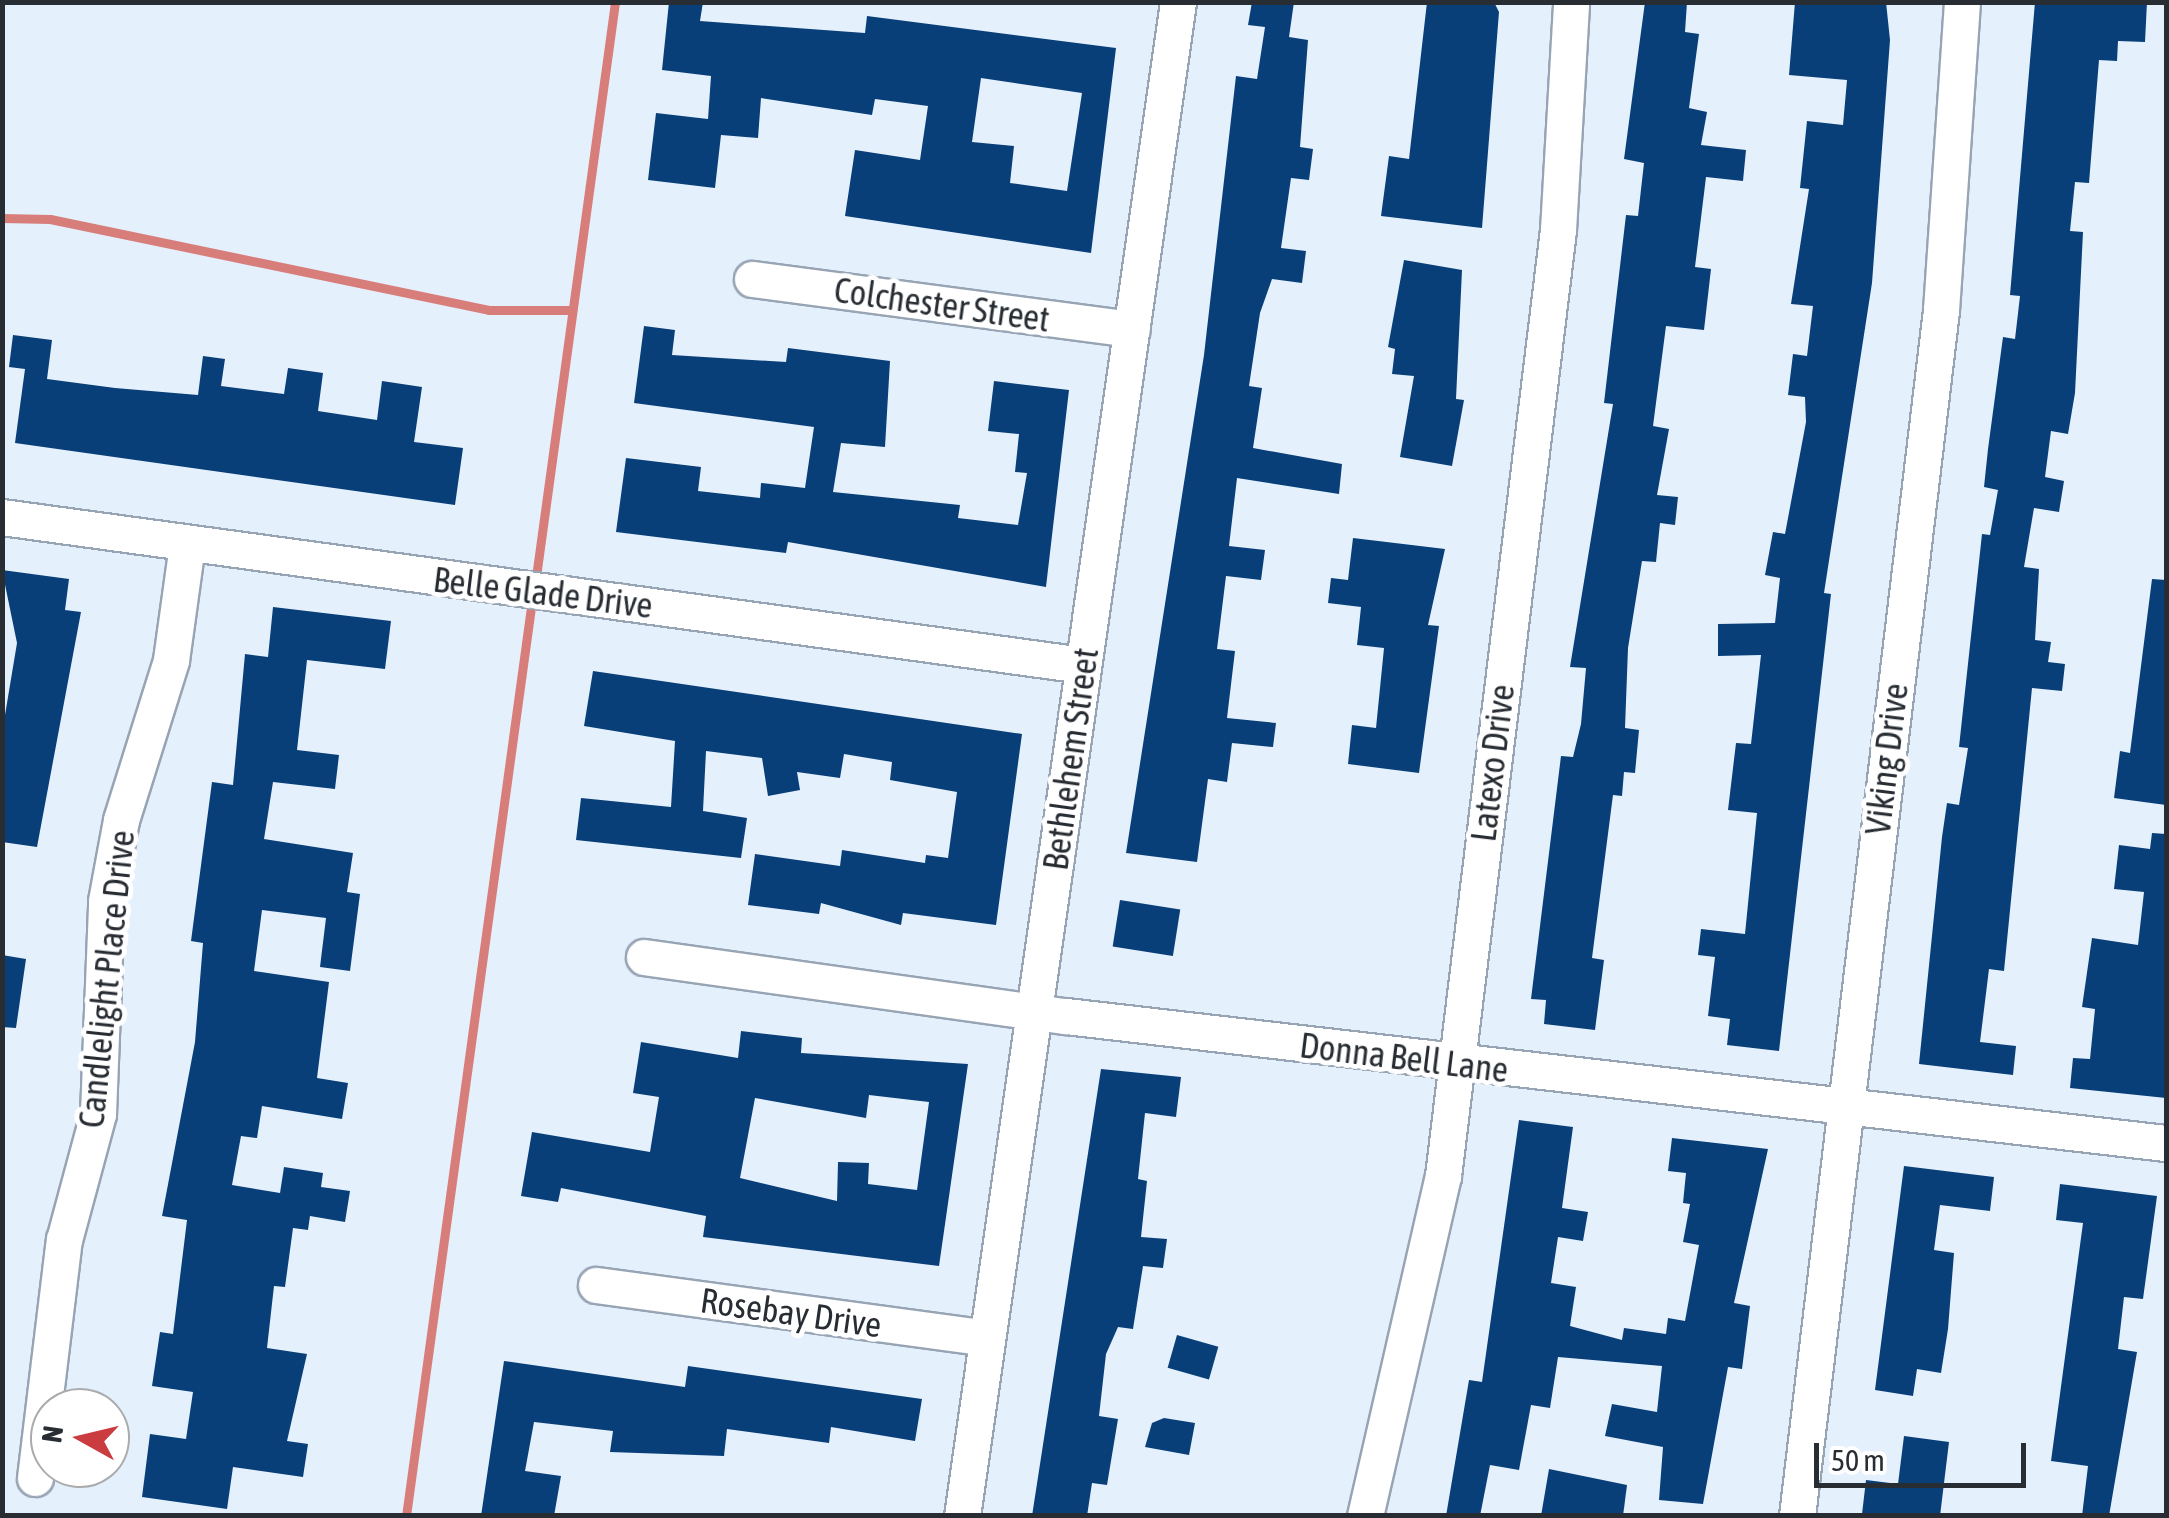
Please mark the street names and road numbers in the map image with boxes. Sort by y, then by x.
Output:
street label: Colchester Street [832,268,1052,340]
street label: Belle Glade Drive [431,558,655,626]
street label: Bethlehem Street [1034,645,1106,873]
street label: Viking Drive [1856,681,1916,837]
street label: Latexo Drive [1462,682,1522,844]
street label: Candlelight Place Drive [69,828,143,1130]
street label: Donna Bell Lane [1297,1023,1511,1091]
street label: Rosebay Drive [698,1279,884,1345]

